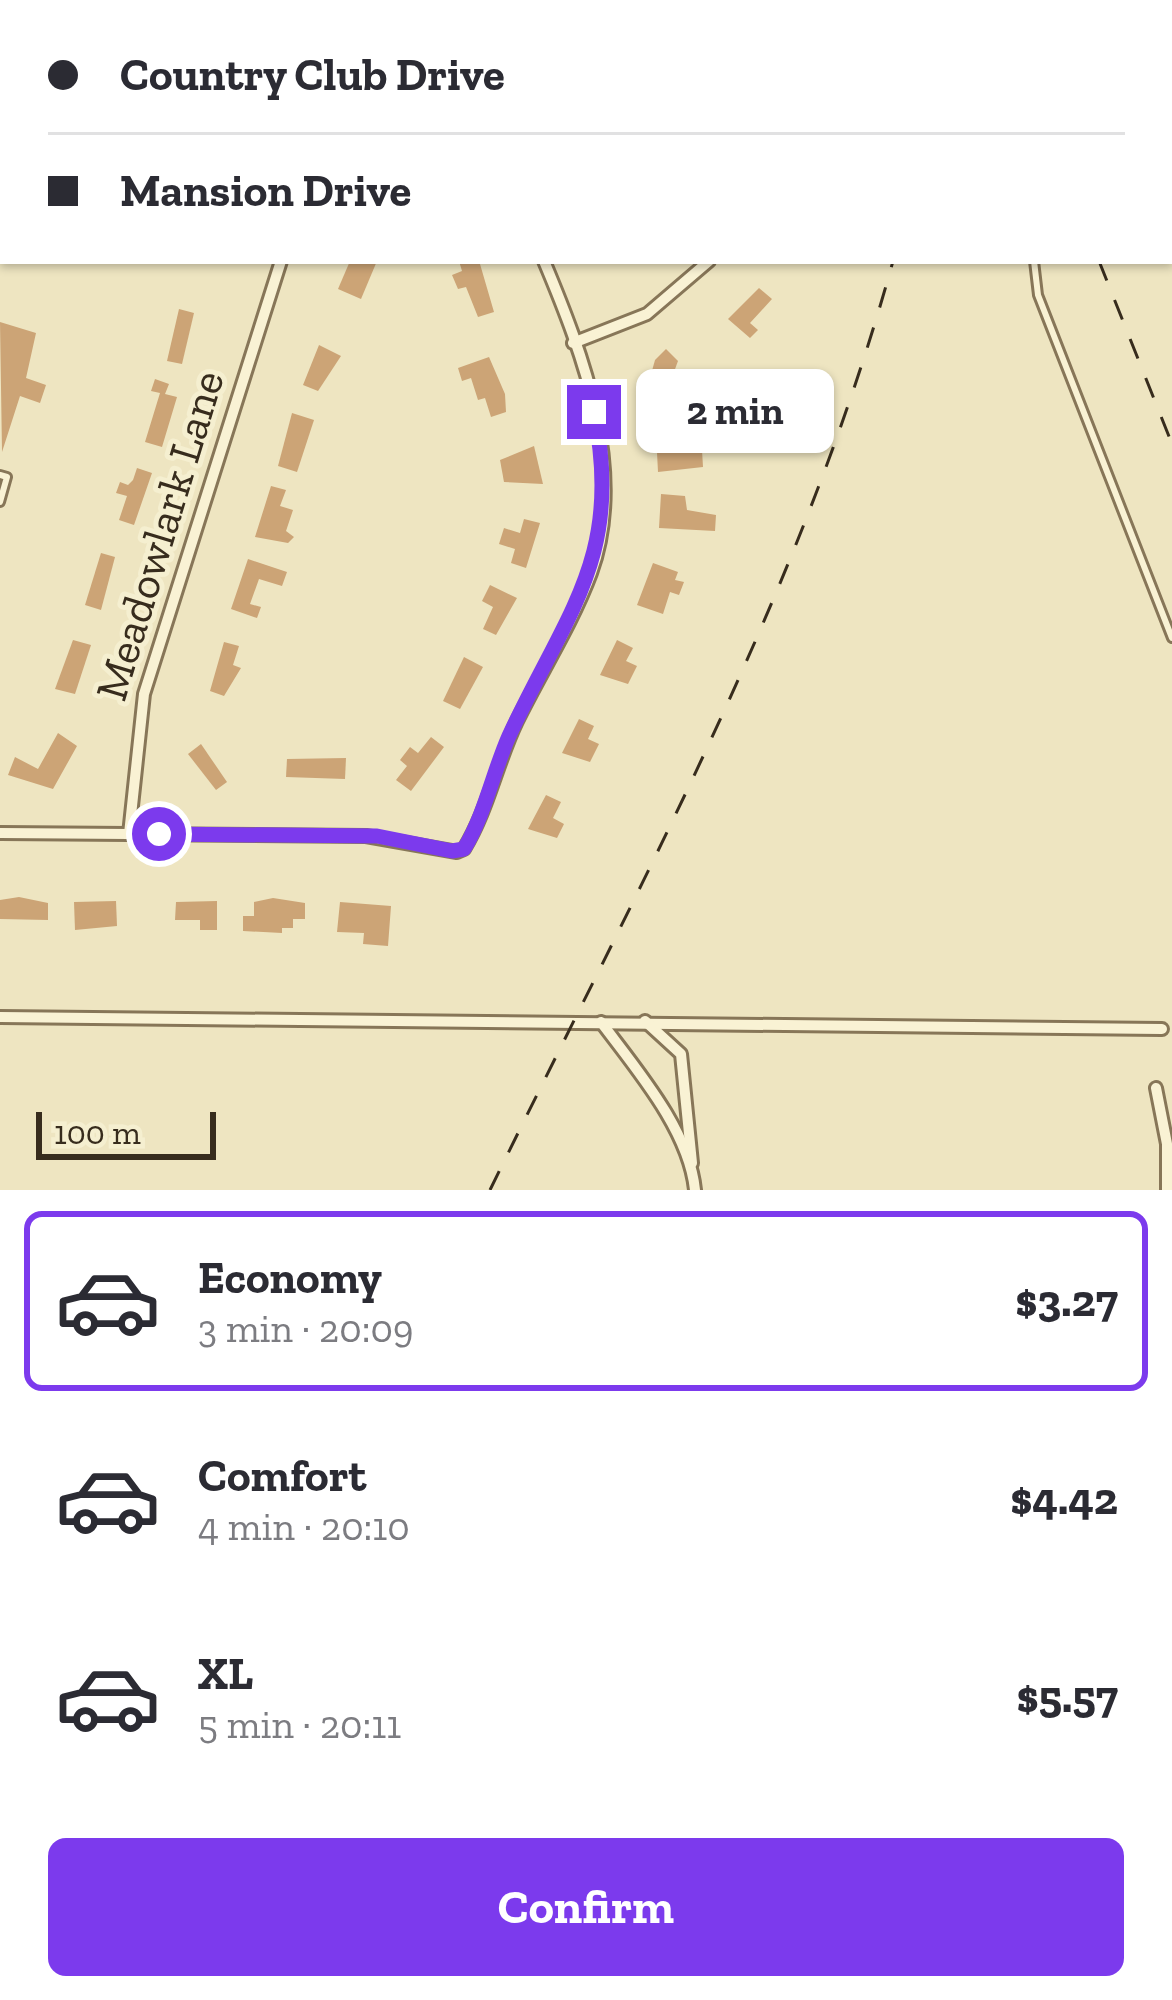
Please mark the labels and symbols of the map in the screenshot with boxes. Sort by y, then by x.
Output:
street label: Meadowlark Lane [84,364,236,707]
callout: 2 min [636,370,834,454]
route end [567,385,621,439]
route start [132,807,186,861]
scale bar [36,1106,216,1159]

